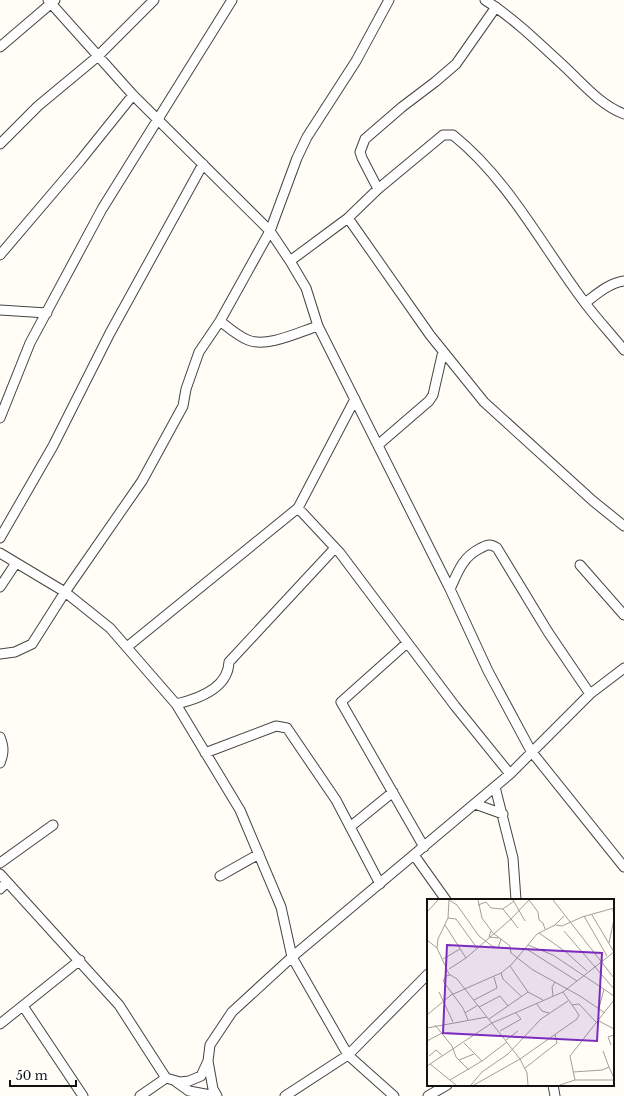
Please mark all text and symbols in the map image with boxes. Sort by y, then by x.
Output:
inset map [427,899,614,1086]
scale bar [10,1062,76,1088]
text: 50 m [16,1068,48,1083]

